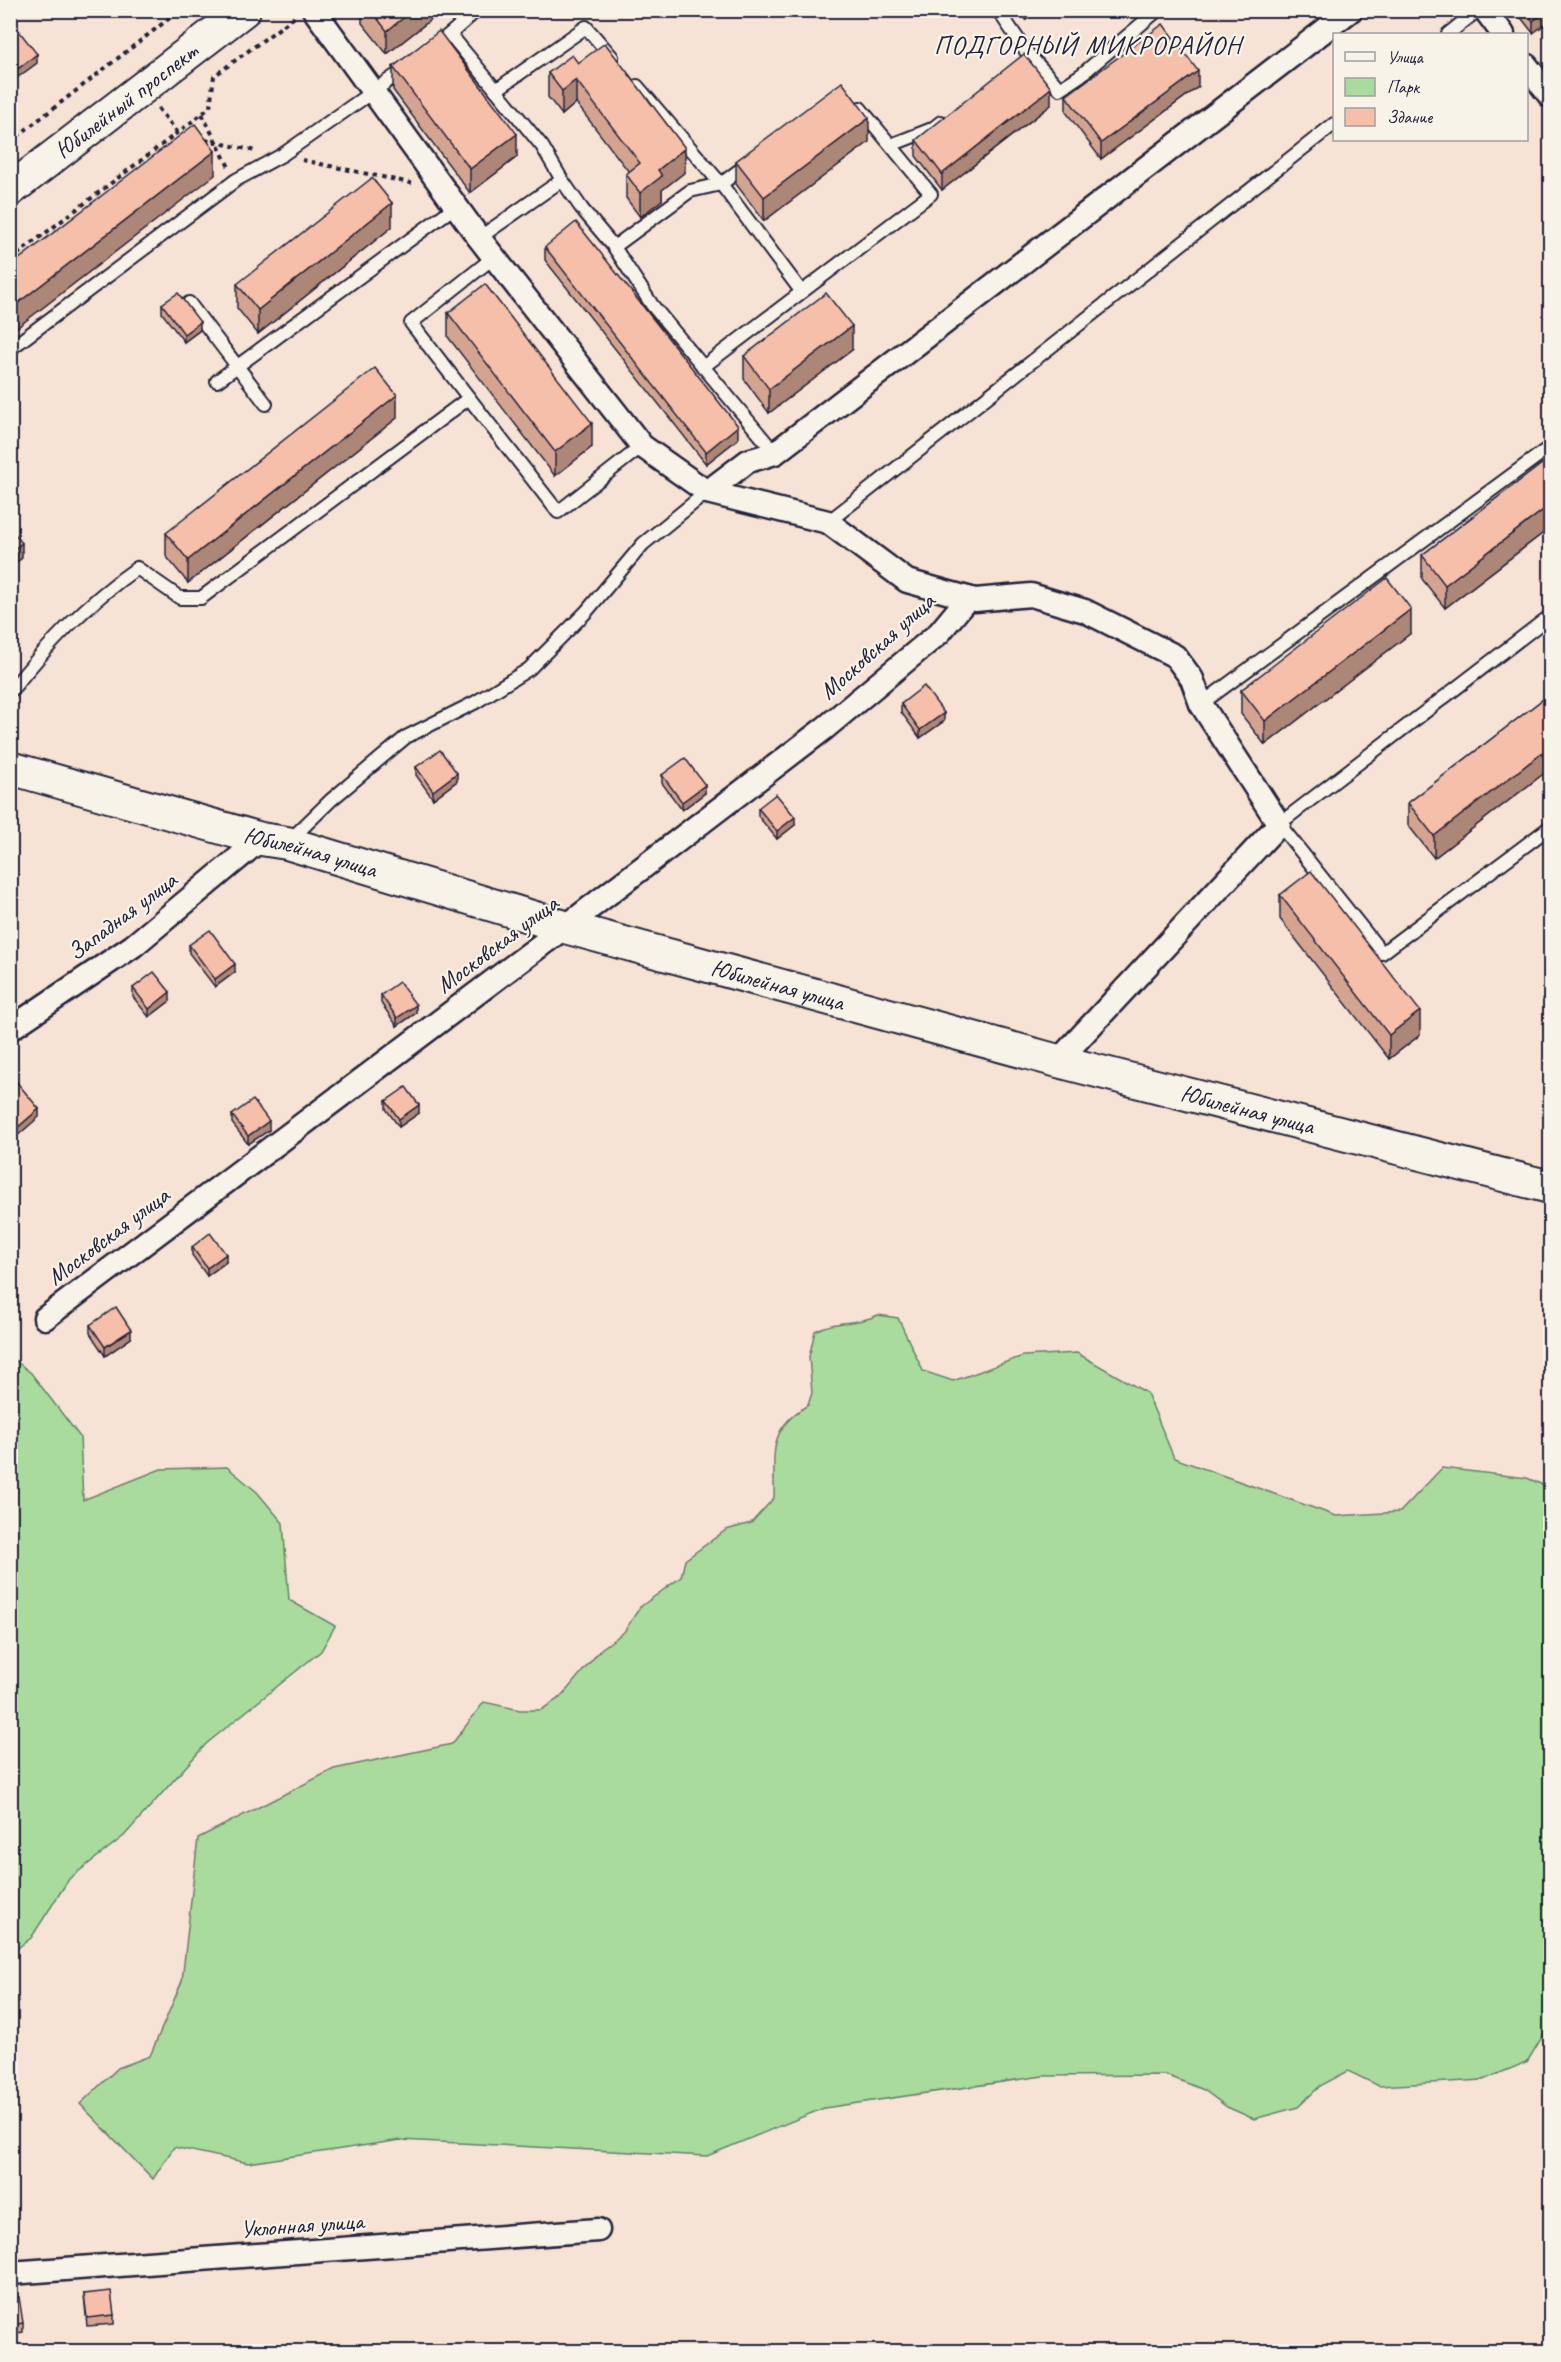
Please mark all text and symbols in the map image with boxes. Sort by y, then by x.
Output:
district label: ПОДГОРНЫЙ МИКРОРАЙОН [934,29,1245,62]
legend [1333,33,1528,141]
street label: Юбилейный проспект [49,35,205,165]
text: Улица [1387,46,1424,68]
text: Парк [1387,76,1421,98]
text: Здание [1387,106,1433,128]
street label: Московская улица [813,585,942,706]
street label: Юбилейная улица [241,820,382,885]
street label: Западная улица [61,864,184,967]
street label: Московская улица [430,887,565,1000]
street label: Юбилейная улица [708,952,849,1018]
street label: Юбилейная улица [1178,1078,1319,1141]
street label: Московская улица [41,1179,176,1292]
street label: Уклонная улица [239,2206,367,2244]

